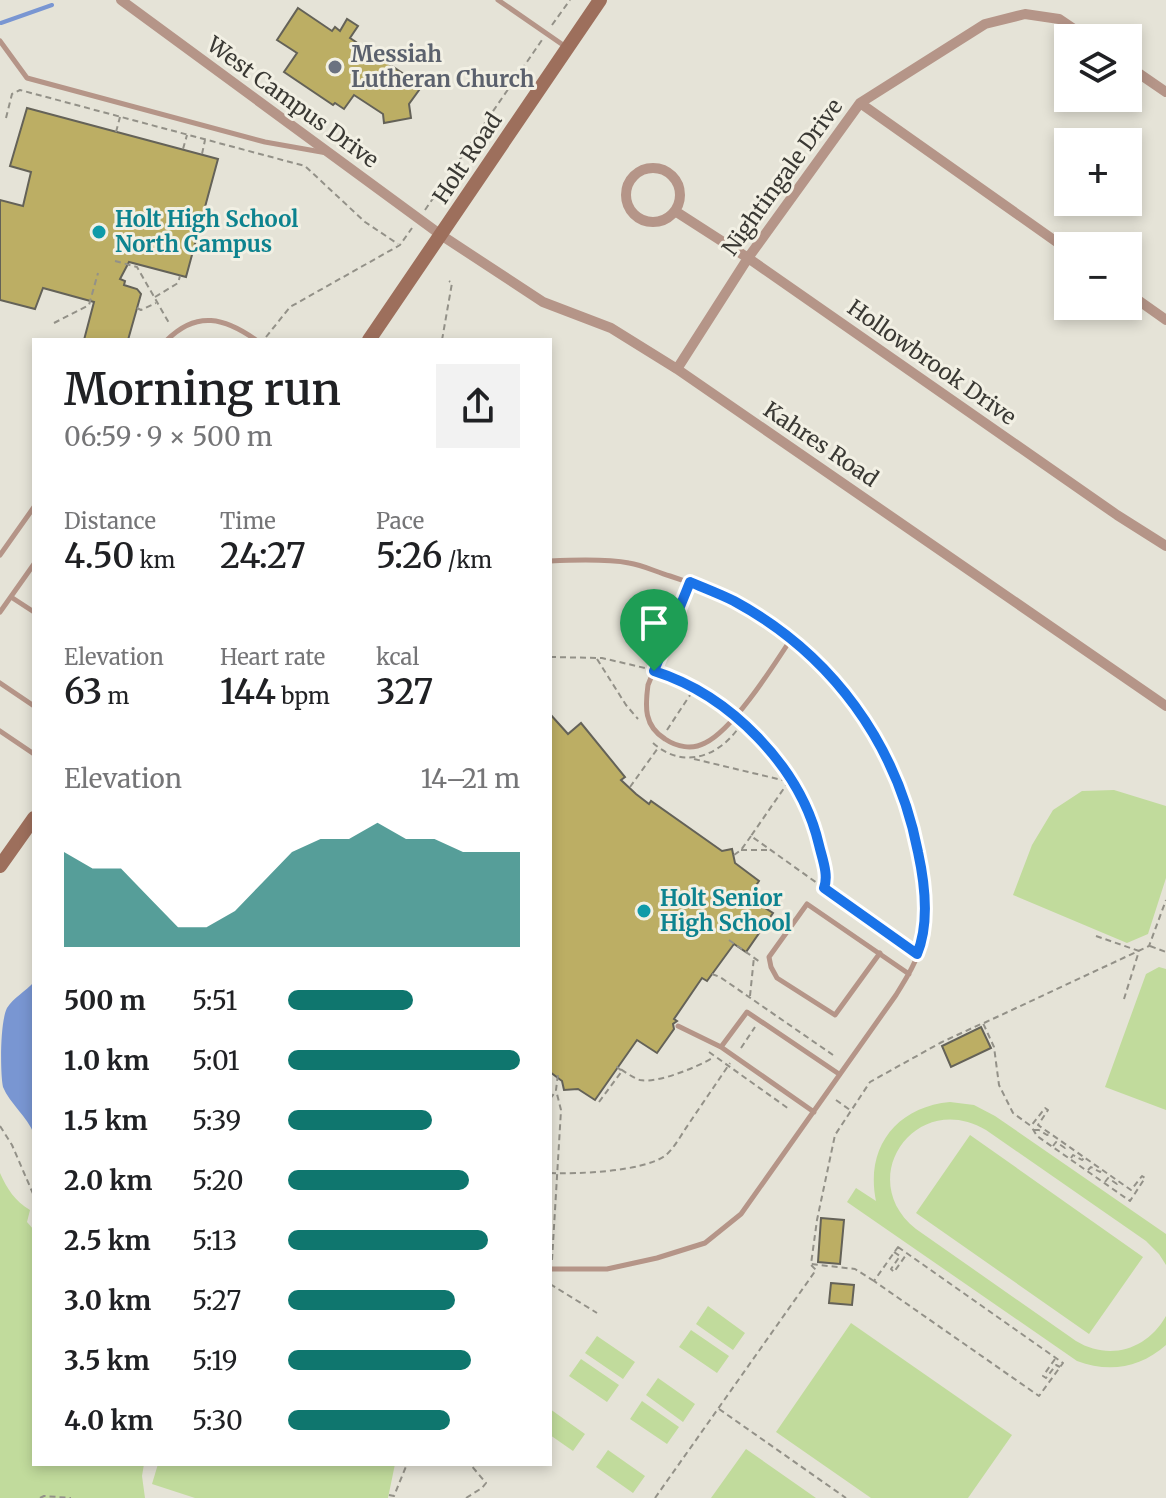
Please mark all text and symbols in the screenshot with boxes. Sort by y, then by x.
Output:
map controls [1054,24,1142,320]
button: layers [1054,24,1142,112]
street label: West Campus Drive [201,30,384,174]
place label: Messiah Lutheran Church [351,40,535,93]
marker: Messiah Lutheran Church [326,58,344,76]
street label: Nightingale Drive [716,93,848,261]
street label: Holt Road [426,107,508,209]
button: + [1054,128,1142,216]
place label: Holt High School North Campus [115,205,298,258]
marker: Holt High School North Campus [90,223,108,241]
button: − [1054,232,1142,320]
street label: Hollowbrook Drive [842,293,1022,431]
text: Morning run [64,362,341,417]
button: share [436,364,520,448]
street label: Kahres Road [758,395,884,493]
text: 06:59 · 9 × 500 m [64,420,273,453]
text: Distance [64,507,156,535]
text: Time [220,507,276,535]
text: Pace [376,507,424,535]
text: 4.50 [64,535,134,577]
text: 24:27 [220,535,306,577]
text: 5:26 [376,535,442,577]
text: km [134,546,175,574]
text: /km [442,546,492,574]
pin [620,589,688,671]
icon: arrive [632,601,676,645]
text: Elevation [64,643,164,671]
text: Heart rate [220,643,325,671]
text: kcal [376,643,419,671]
text: 63 [64,671,102,713]
text: 144 [220,671,276,713]
text: 327 [376,671,433,713]
text: m [102,682,129,710]
text: bpm [276,682,330,710]
text: Elevation [64,762,182,795]
text: 14–21 m [421,762,520,795]
place label: Holt Senior High School [660,884,792,937]
marker: Holt Senior High School [635,902,653,920]
text: 500 m [64,984,146,1017]
text: 5:51 [192,984,237,1017]
text: 1.0 km [64,1044,149,1077]
text: 5:01 [192,1044,239,1077]
text: 1.5 km [64,1104,148,1137]
text: 5:39 [192,1104,241,1137]
text: 2.0 km [64,1164,152,1197]
text: 5:20 [192,1164,244,1197]
text: 2.5 km [64,1224,151,1257]
text: 5:13 [192,1224,237,1257]
text: 3.0 km [64,1284,151,1317]
text: 5:27 [192,1284,241,1317]
text: 3.5 km [64,1344,150,1377]
text: 5:19 [192,1344,238,1377]
text: 4.0 km [64,1404,153,1437]
text: 5:30 [192,1404,243,1437]

